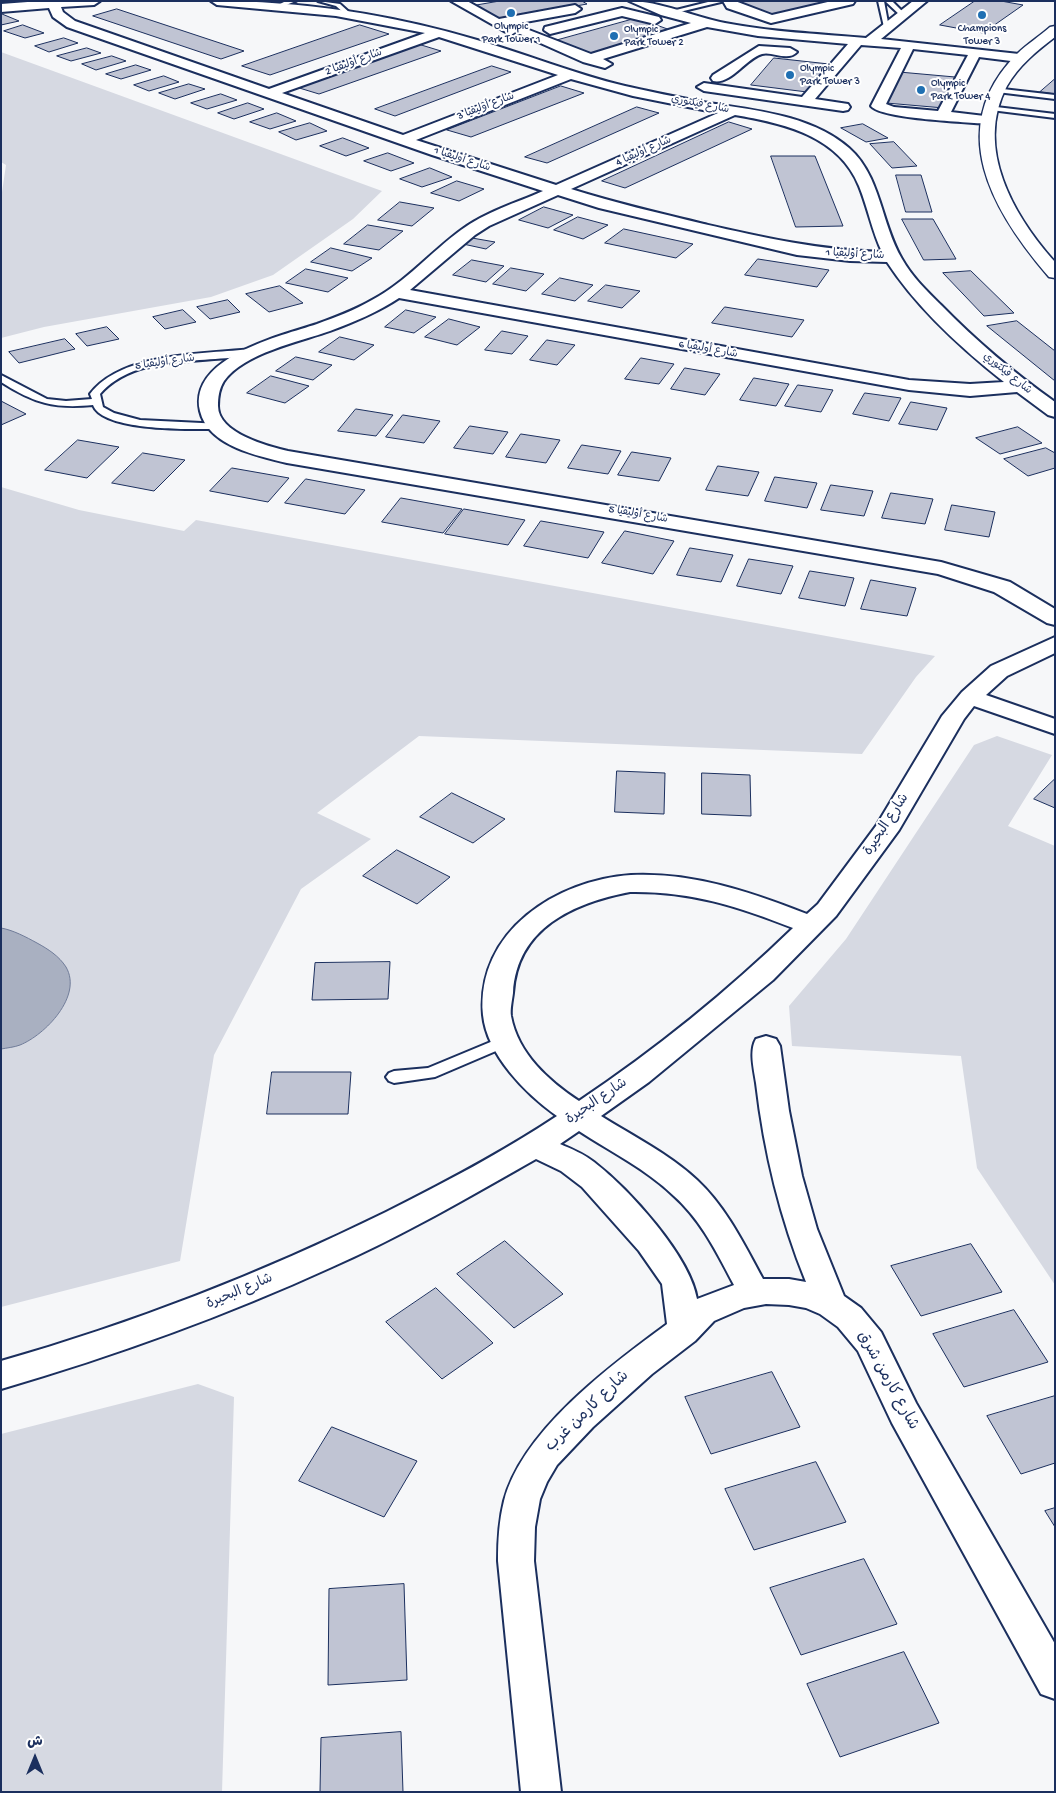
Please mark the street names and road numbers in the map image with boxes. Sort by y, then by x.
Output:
street label: شارع أوليفيا 2 [324,47,384,79]
street label: شارع أوليفيا 3 [456,90,516,124]
street label: شارع فيكتوري [670,93,730,117]
street label: شارع أوليفيا 4 [614,134,674,170]
street label: شارع أوليفيا 1 [432,145,492,175]
street label: شارع أوليفيا 1 [825,247,885,263]
street label: شارع أوليفيا 6 [677,338,739,362]
street label: شارع فيكتوري [980,350,1034,398]
street label: شارع أوليفيا 5 [134,352,196,374]
street label: شارع أوليفيا 5 [607,503,669,527]
street label: شارع البحيرة [861,791,913,859]
street label: شارع البحيرة [563,1075,631,1129]
street label: شارع البحيرة [204,1270,276,1314]
street label: شارع كارمن شرق [852,1328,922,1434]
street label: شارع كارمن غرب [542,1367,634,1457]

